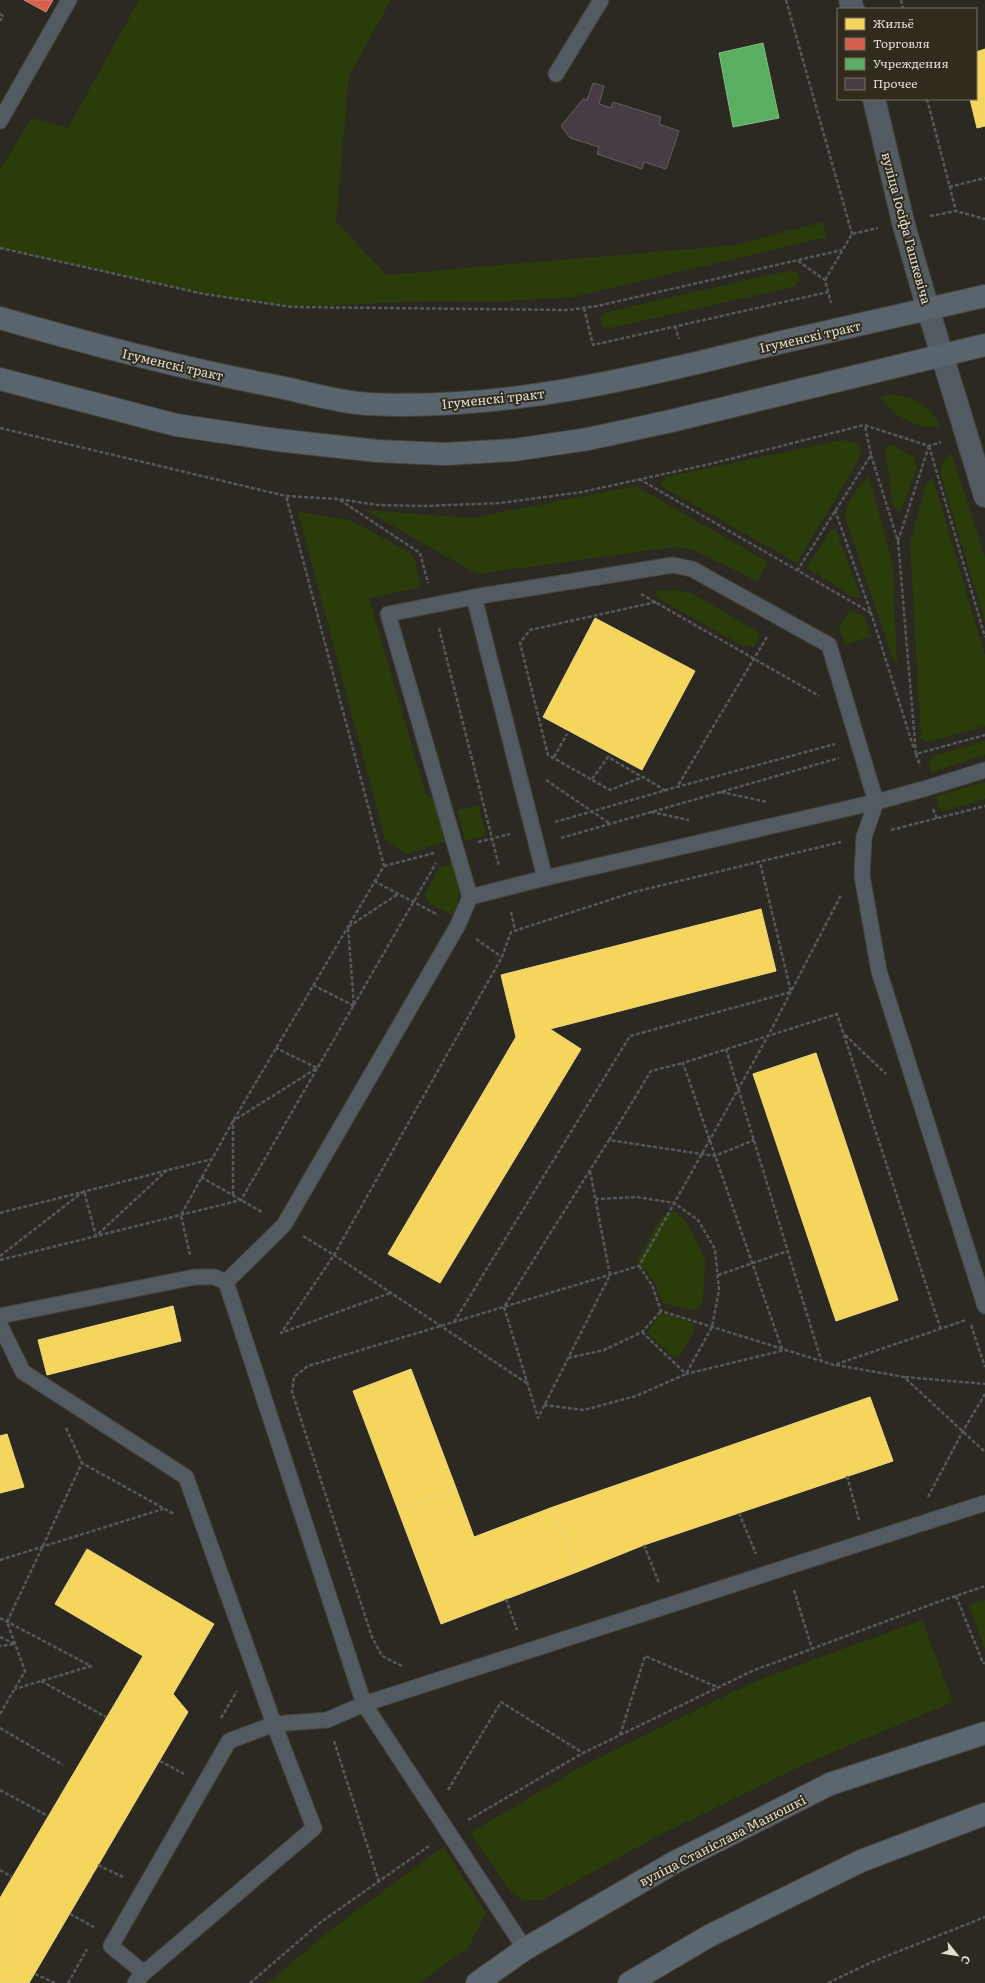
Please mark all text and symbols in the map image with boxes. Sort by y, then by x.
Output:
legend [837,8,977,100]
text: Жильё [873,14,914,32]
text: Торговля [873,34,930,52]
text: Учреждения [873,54,949,72]
text: Прочее [873,74,917,92]
street label: вуліца Іосіфа Гашкевіча [878,150,936,306]
street label: Ігуменскі тракт [757,315,863,357]
street label: Ігуменскі тракт [120,343,226,385]
street label: Ігуменскі тракт [441,383,546,413]
street label: вуліца Станіслава Манюшкі [635,1789,809,1890]
north arrow [937,1935,977,1975]
text: С [958,1953,975,1968]

